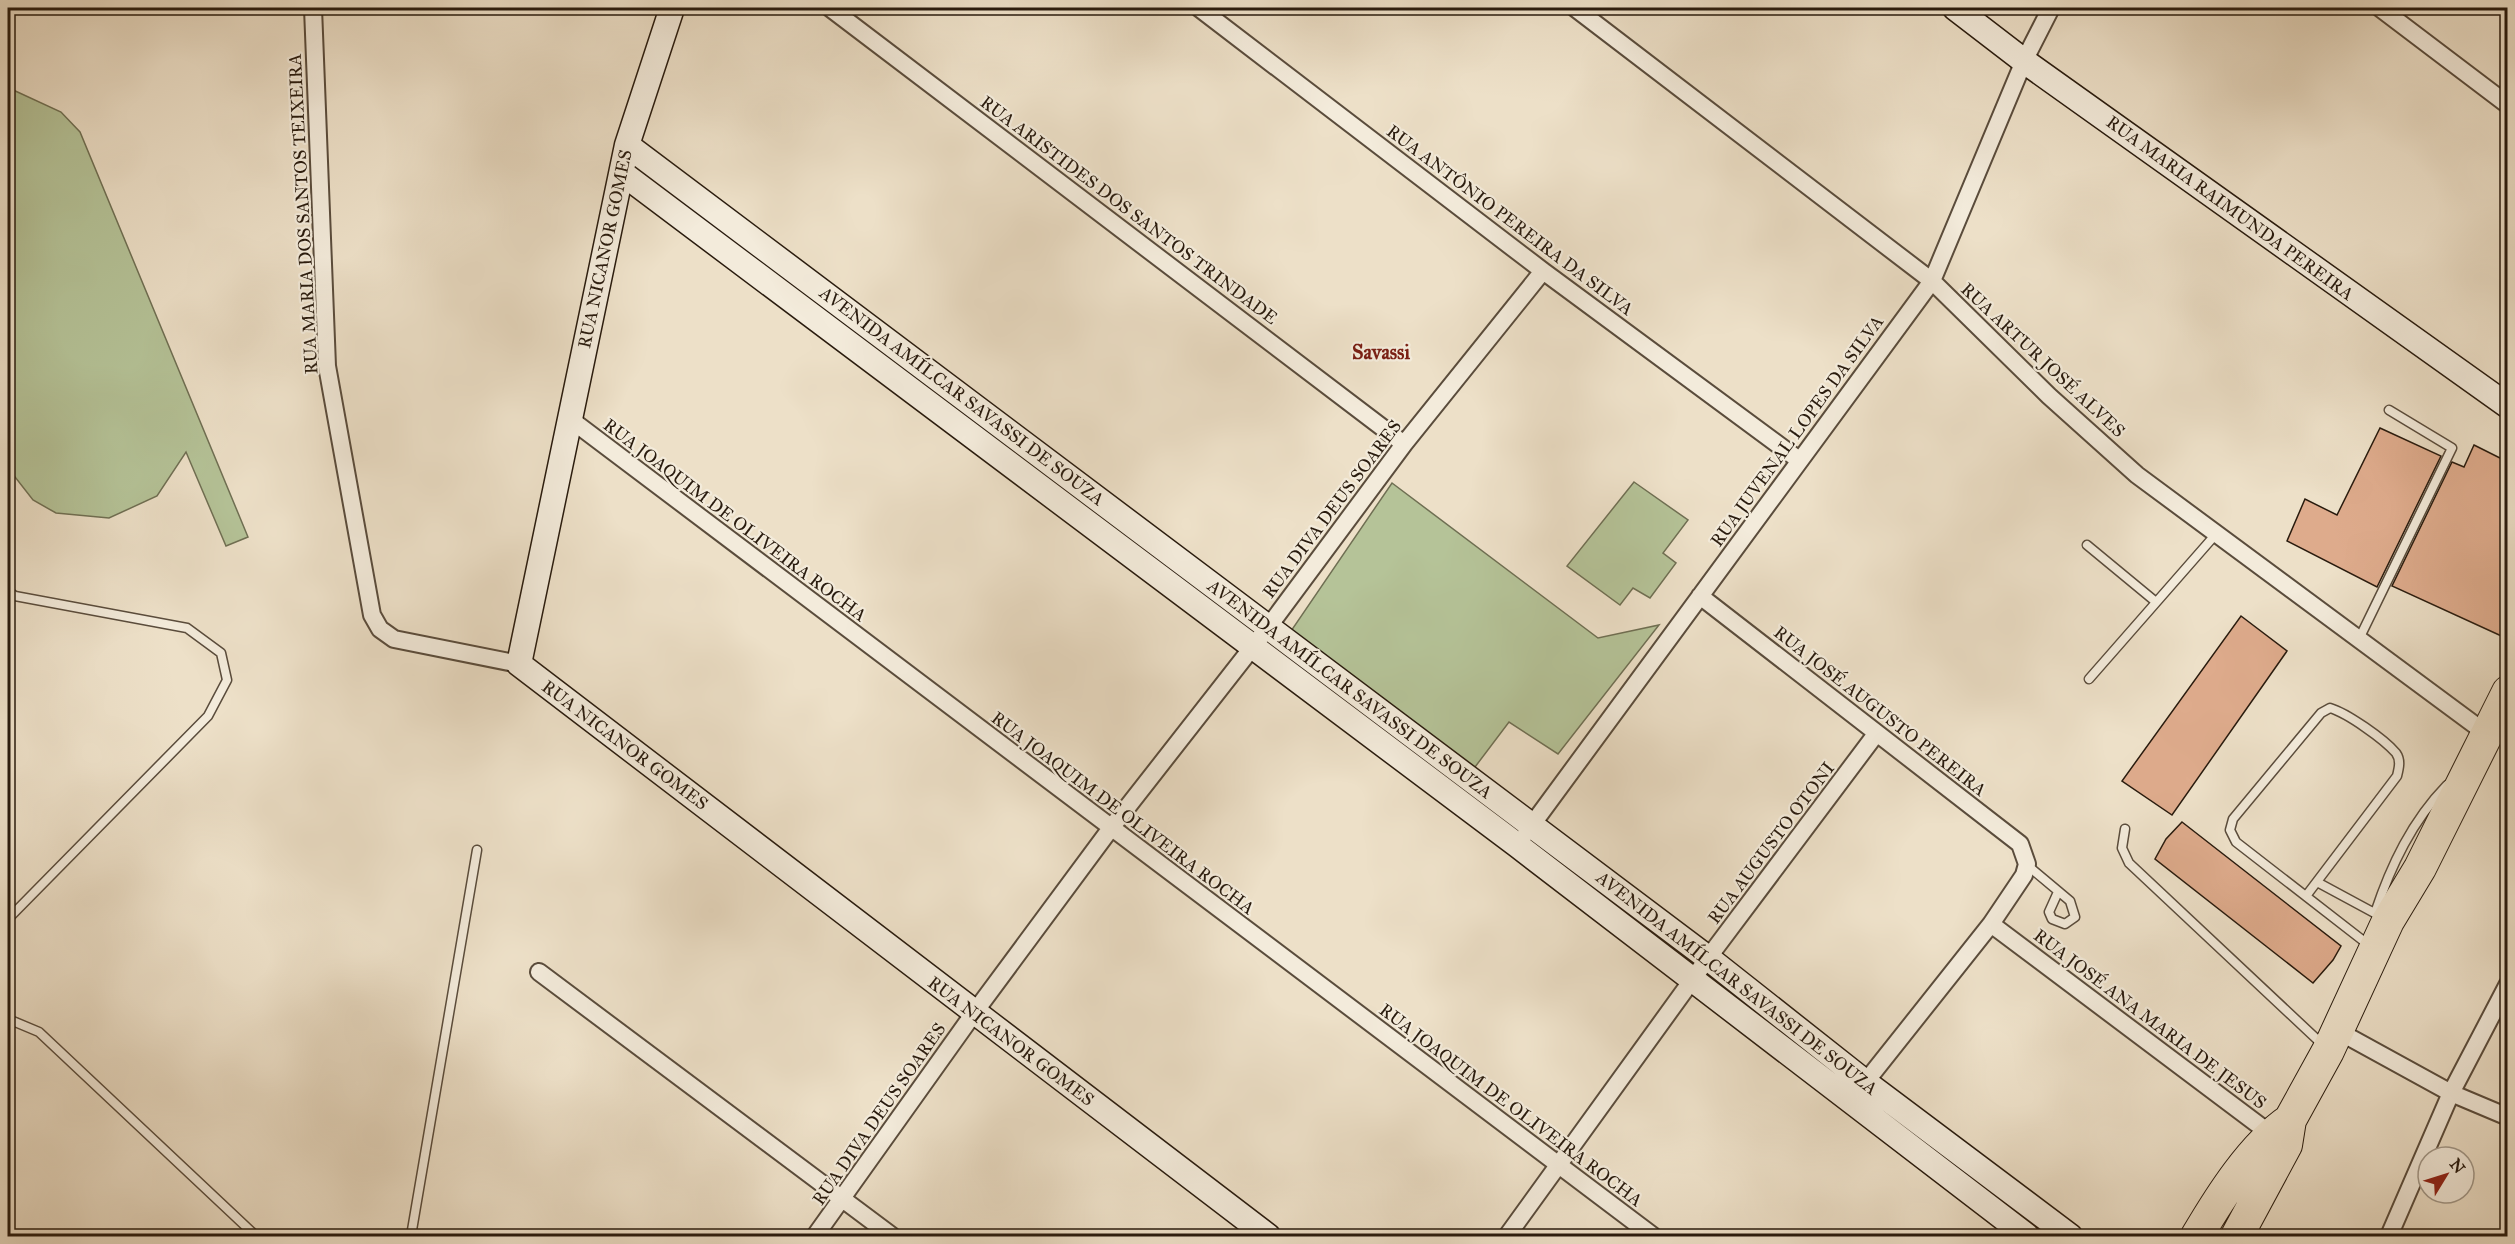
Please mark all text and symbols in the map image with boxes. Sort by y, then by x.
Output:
street label: RUA MARIA DOS SANTOS TEIXEIRA [284,53,322,375]
street label: RUA ARISTIDES DOS SANTOS TRINDADE [976,91,1282,329]
street label: RUA MARIA RAIMUNDA PEREIRA [2102,111,2358,305]
street label: RUA ANTÔNIO PEREIRA DA SILVA [1382,119,1638,320]
street label: RUA NICANOR GOMES [573,148,637,350]
street label: RUA ARTUR JOSÉ ALVES [1956,277,2131,443]
street label: AVENIDA AMÍLCAR SAVASSI DE SOUZA [815,279,1110,510]
street label: RUA JUVENAL LOPES DA SILVA [1706,311,1889,551]
district label: Savassi [1352,340,1410,364]
street label: RUA JOAQUIM DE OLIVEIRA ROCHA [598,414,871,627]
street label: RUA DIVA DEUS SOARES [1258,415,1406,603]
street label: AVENIDA AMÍLCAR SAVASSI DE SOUZA [1203,572,1498,803]
street label: RUA JOSÉ AUGUSTO PEREIRA [1769,620,1992,802]
street label: RUA NICANOR GOMES [538,675,712,815]
street label: RUA JOAQUIM DE OLIVEIRA ROCHA [986,707,1259,920]
street label: RUA AUGUSTO OTONI [1703,757,1839,928]
street label: AVENIDA AMÍLCAR SAVASSI DE SOUZA [1591,864,1883,1100]
street label: RUA JOSÉ ANA MARIA DE JESUS [2029,923,2272,1115]
street label: RUA NICANOR GOMES [924,971,1098,1111]
street label: RUA JOAQUIM DE OLIVEIRA ROCHA [1374,999,1647,1212]
street label: RUA DIVA DEUS SOARES [808,1019,950,1209]
north arrow [2416,1145,2476,1205]
text: N [2446,1155,2469,1178]

